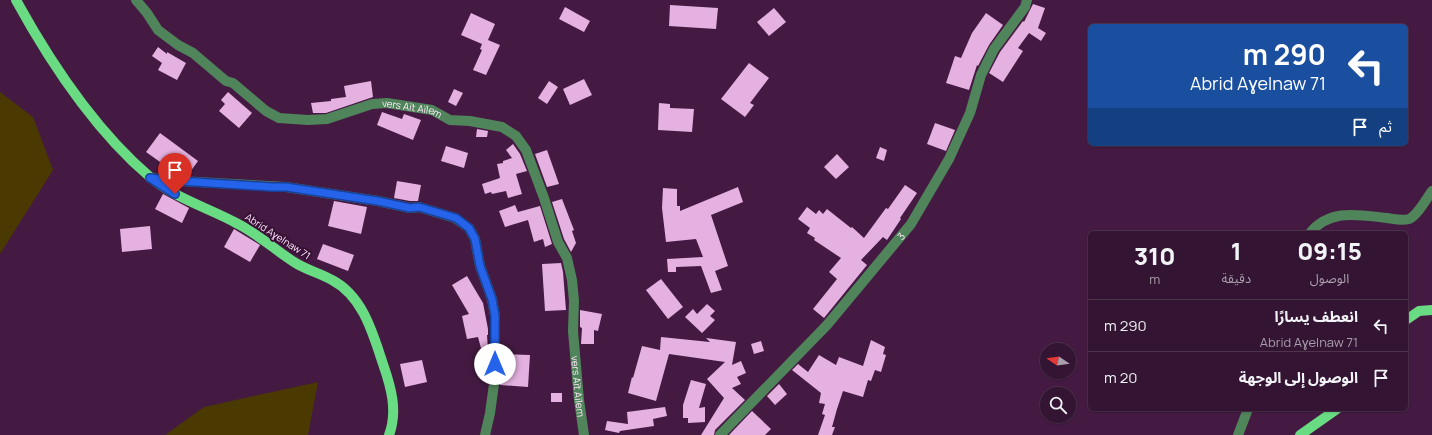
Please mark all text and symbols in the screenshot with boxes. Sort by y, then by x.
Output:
text: 290 m [1243,35,1326,73]
icon: left [1340,40,1392,92]
text: Abrid Aɣelnaw 71 [1190,71,1326,95]
street label: vers Aït Aïlem [381,96,445,121]
icon: arrive [1349,116,1371,138]
text: ثم [1379,116,1392,137]
pin [158,153,192,194]
icon: arrive [164,159,186,181]
street label: Abrid Aɣelnaw 71 [243,210,313,262]
street label: 3 [894,230,908,243]
text: 1 [1231,234,1242,267]
text: 09:15 [1297,234,1362,267]
text: 310 [1134,239,1175,272]
text: دقيقة [1221,269,1251,287]
text: الوصول [1310,269,1349,287]
text: m [1149,270,1160,288]
text: انعطف يسارًا [1274,306,1358,327]
text: 290 m [1104,315,1147,336]
icon: left [1370,315,1392,337]
text: Abrid Aɣelnaw 71 [1260,333,1358,351]
position arrow [474,343,516,385]
north arrow [1040,343,1076,379]
map controls [1040,343,1076,423]
street label: vers Aït Aïlem [568,355,588,418]
text: 20 m [1104,367,1137,388]
text: الوصول إلى الوجهة [1239,367,1358,388]
icon: arrive [1370,367,1392,389]
button: search [1040,387,1076,423]

